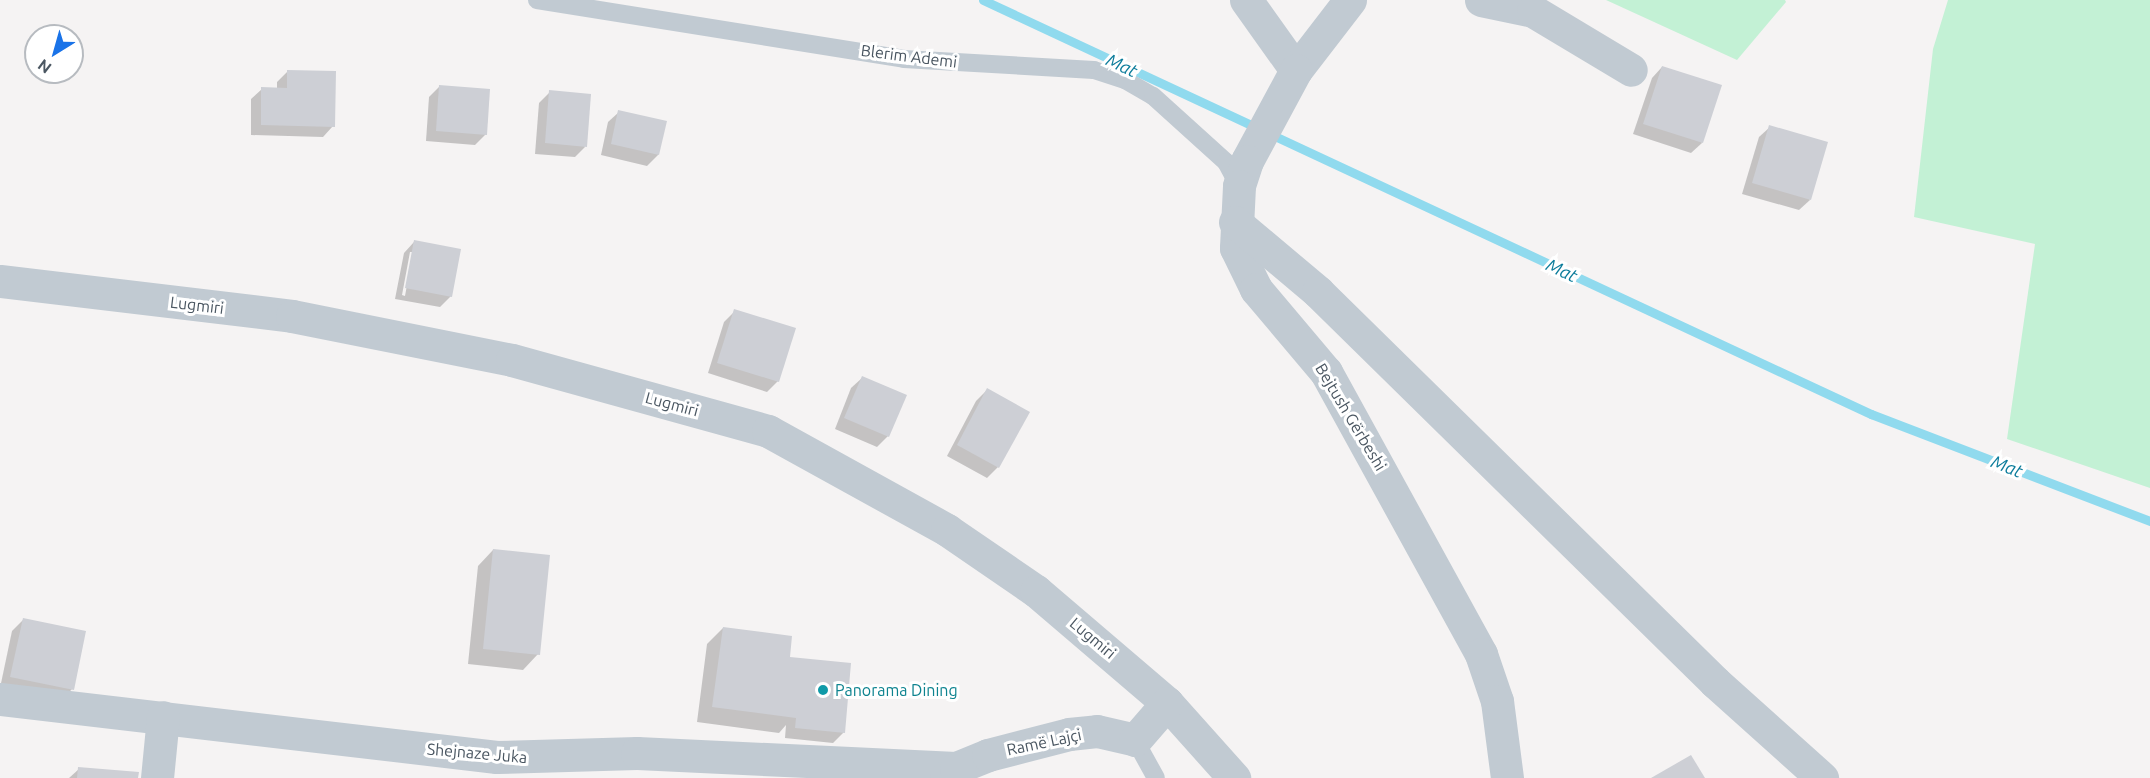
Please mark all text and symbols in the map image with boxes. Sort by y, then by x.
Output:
north arrow [24,24,84,84]
street label: Blerim Ademi [860,41,958,71]
water label: Mat [1103,48,1141,82]
text: N [34,56,55,78]
water label: Mat [1543,253,1581,287]
street label: Lugmiri [169,292,225,318]
street label: Bejtush Gërbeshi [1311,360,1391,474]
street label: Lugmiri [643,388,701,420]
water label: Mat [1988,450,2026,482]
street label: Lugmiri [1066,613,1120,663]
place label: Panorama Dining [835,680,958,700]
marker: Panorama Dining [816,683,830,697]
street label: Ramë Lajçi [1005,725,1083,759]
street label: Shejnaze Juka [426,739,528,767]

